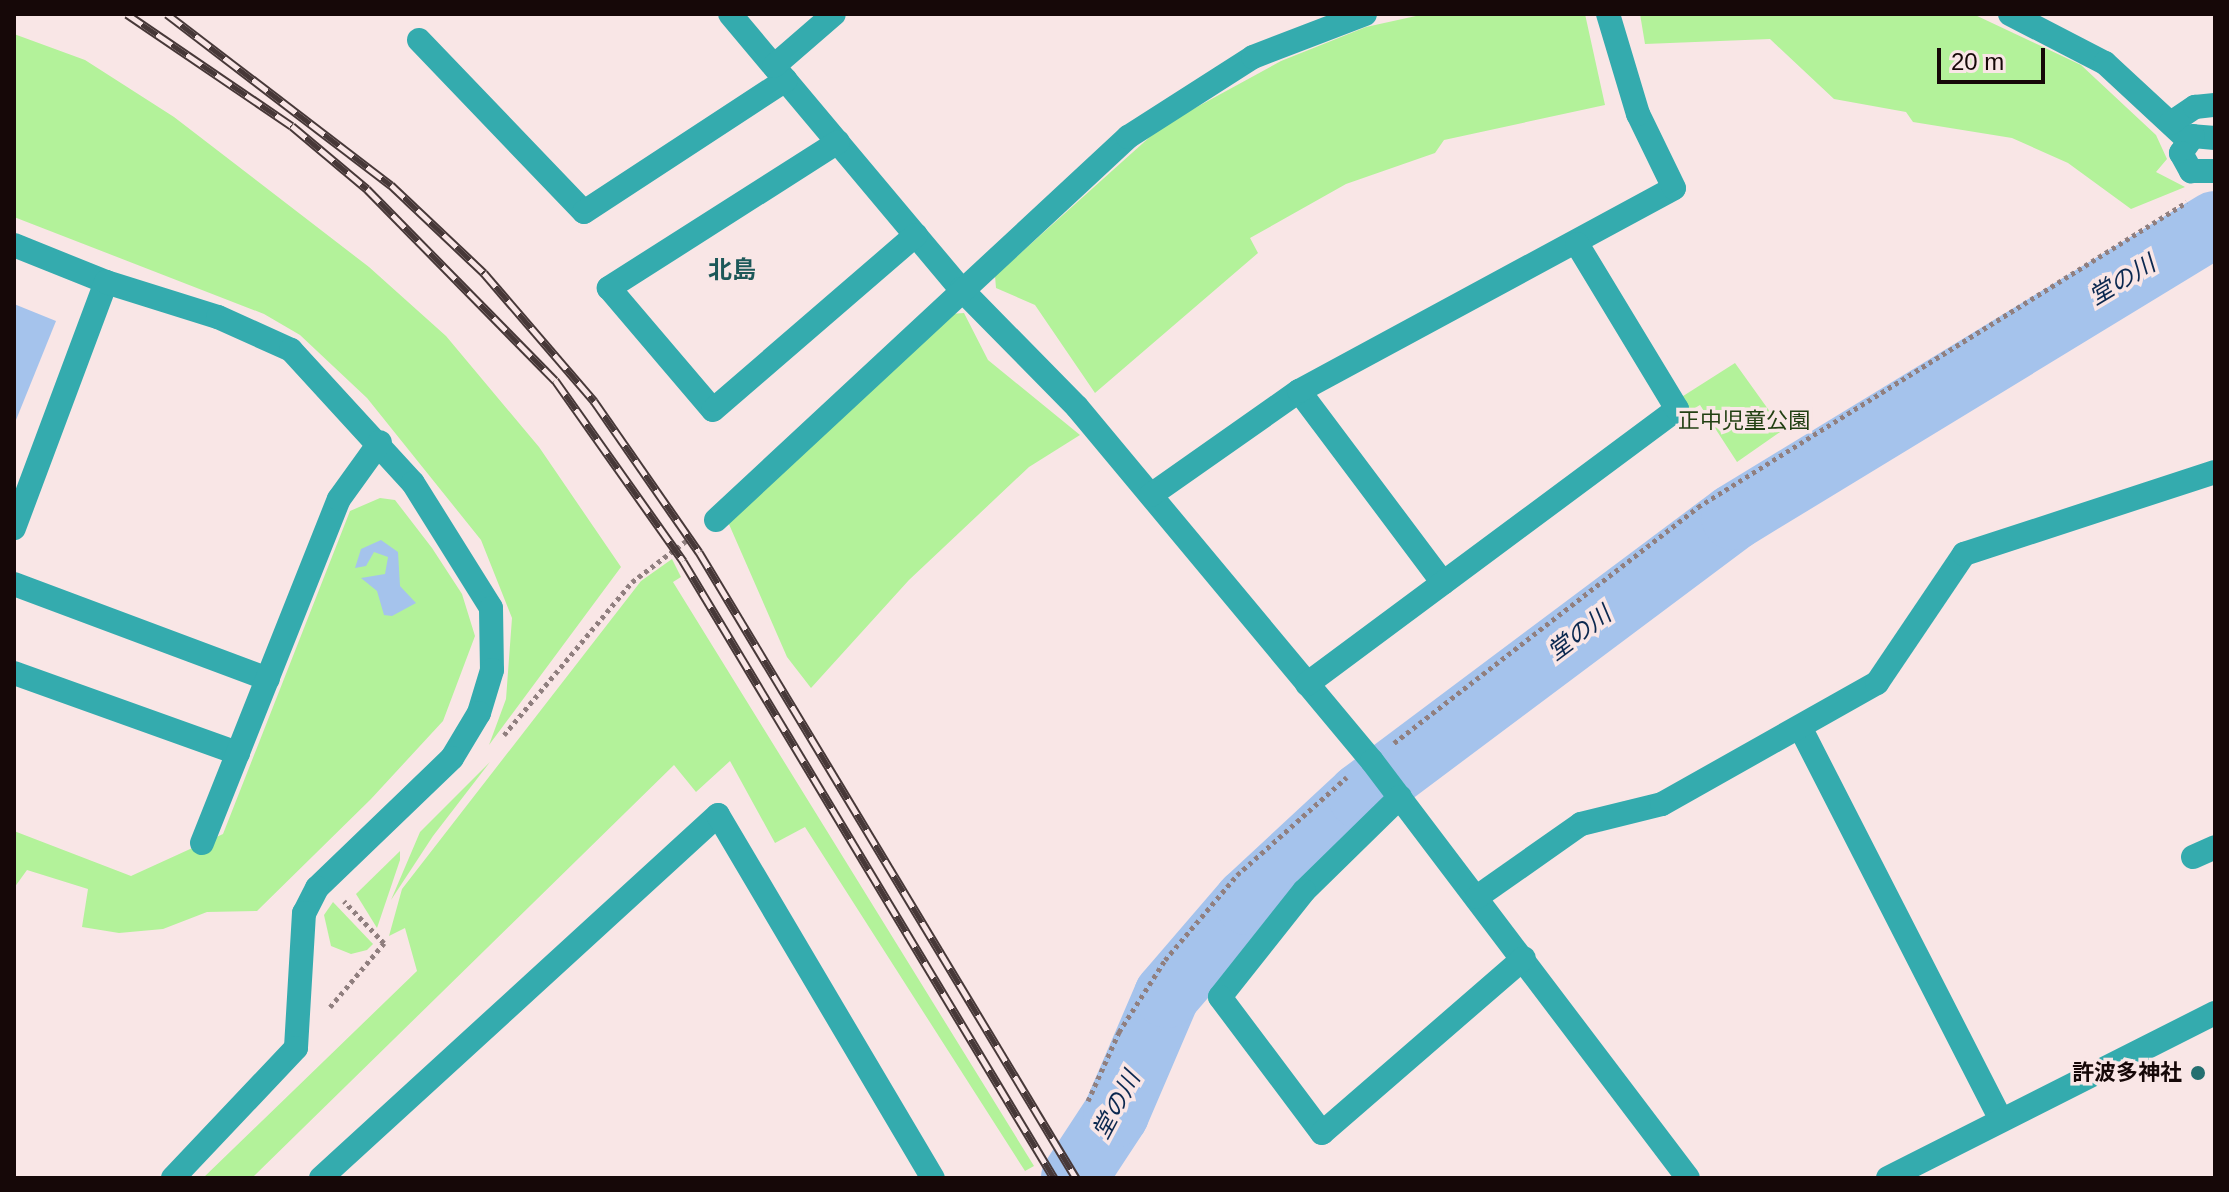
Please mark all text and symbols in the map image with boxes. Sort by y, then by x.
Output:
scale bar [1941,32,2049,82]
text: 20 m [1951,48,2004,75]
water label: 堂の川 [2084,249,2160,311]
district label: 北島 [708,256,756,284]
park label: 正中児童公園 [1678,408,1810,434]
water label: 堂の川 [1542,600,1616,666]
place label: 許波多神社 [2072,1060,2182,1086]
marker: 許波多神社 [2189,1064,2207,1082]
water label: 堂の川 [1086,1066,1146,1144]

